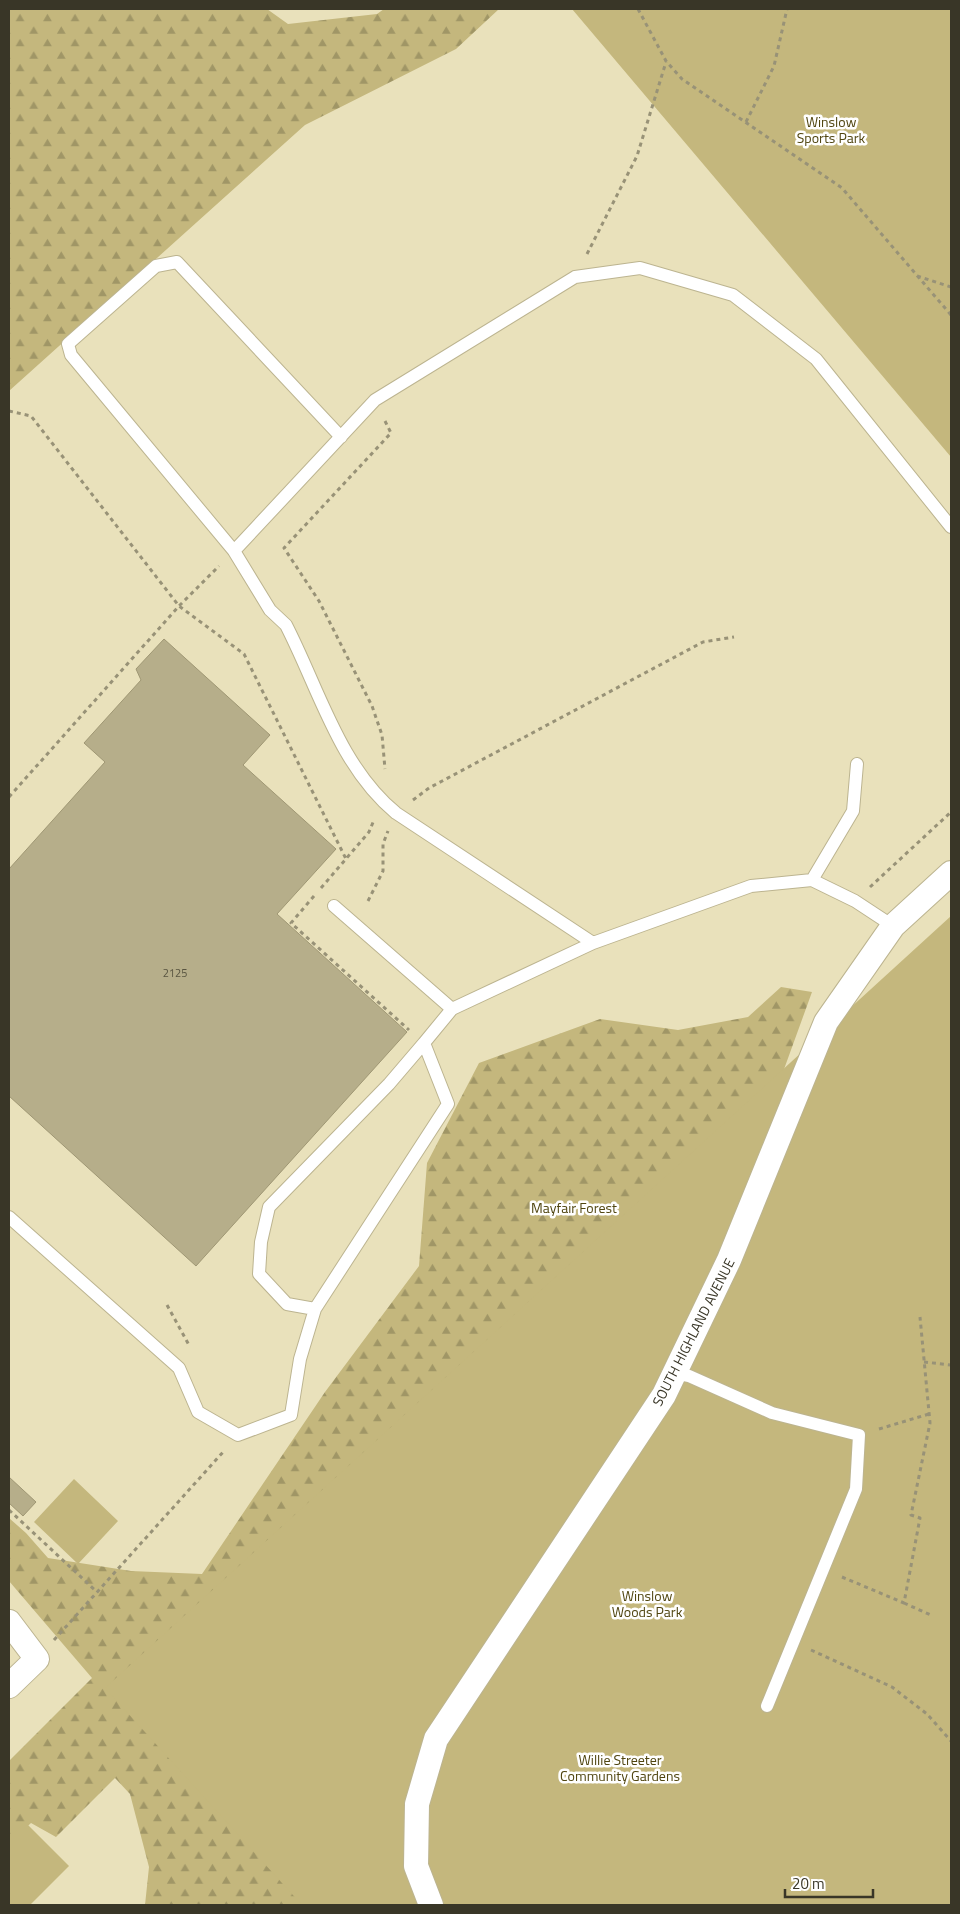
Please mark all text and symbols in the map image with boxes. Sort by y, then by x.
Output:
park label: Winslow Sports Park [797,111,866,148]
house number: 2125 [163,965,187,981]
park label: Mayfair Forest [531,1197,617,1218]
street label: SOUTH HIGHLAND AVENUE [647,1254,740,1410]
park label: Winslow Woods Park [612,1585,683,1622]
park label: Willie Streeter Community Gardens [560,1749,680,1786]
scale bar [785,1866,872,1898]
text: 20 m [792,1872,825,1895]

